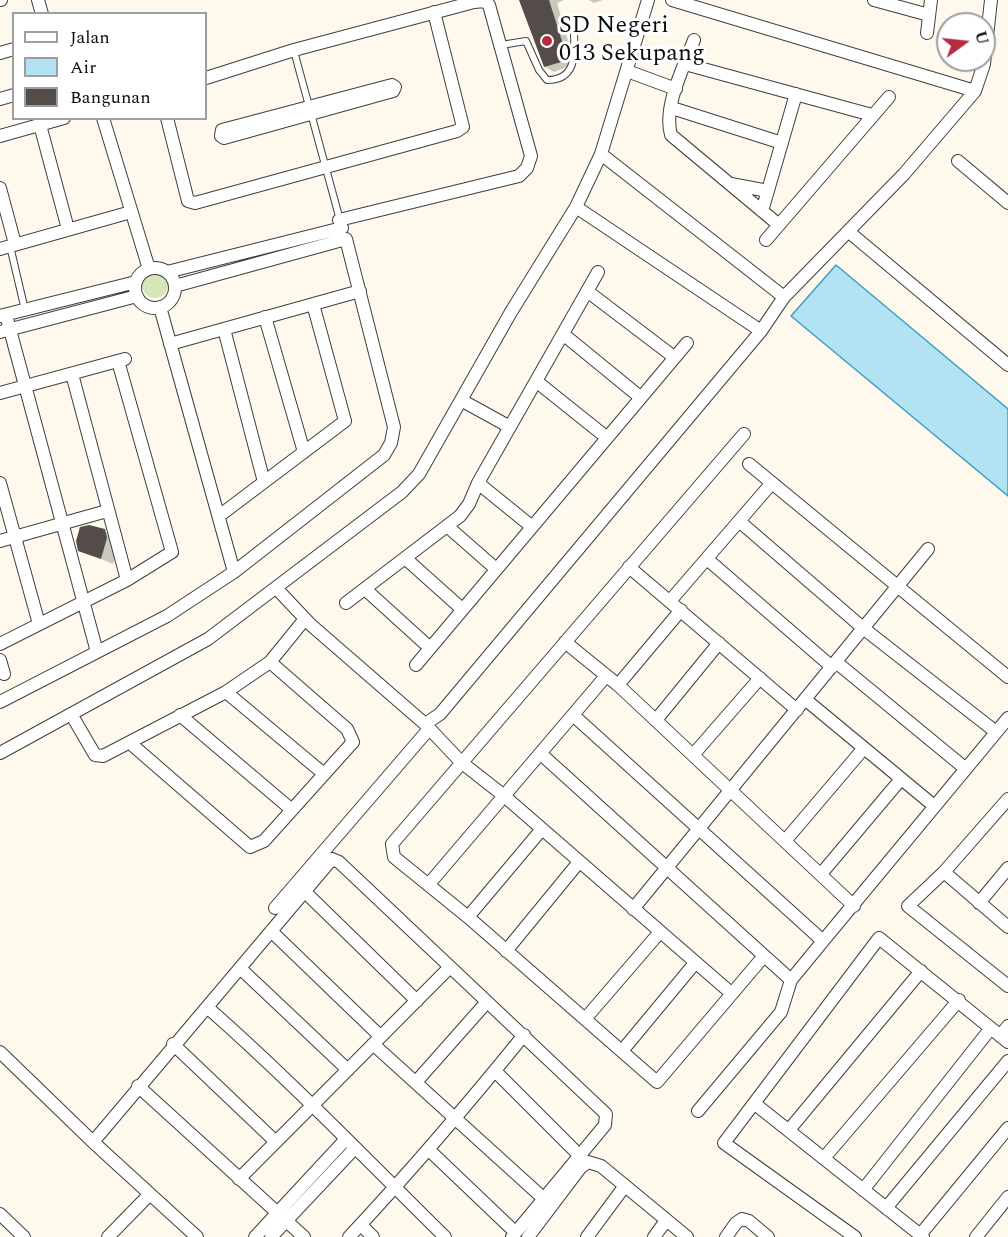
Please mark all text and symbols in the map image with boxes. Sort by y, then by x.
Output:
legend [12,12,207,120]
north arrow [936,12,996,72]
place label: SD Negeri 013 Sekupang [559,13,705,69]
text: Jalan [70,24,110,51]
text: U [968,28,995,47]
marker: SD Negeri 013 Sekupang [540,34,554,48]
text: Air [70,54,96,81]
text: Bangunan [70,84,151,111]

